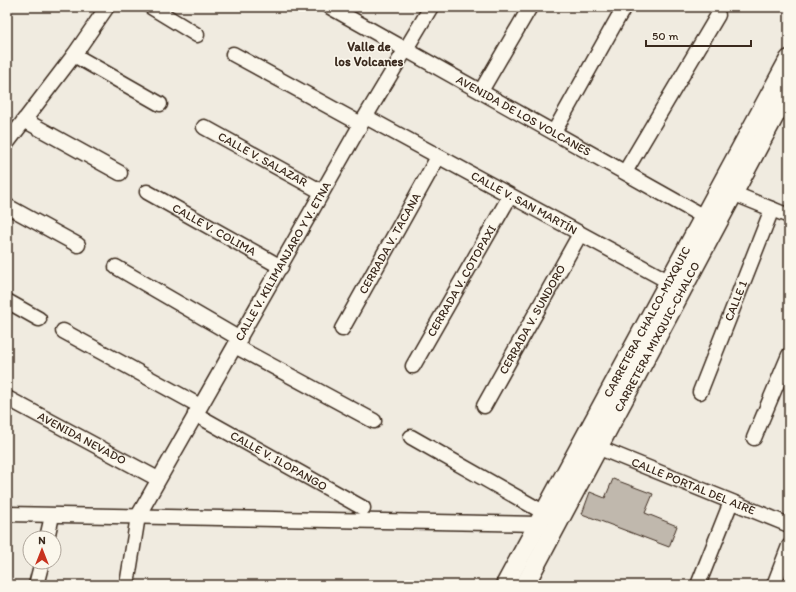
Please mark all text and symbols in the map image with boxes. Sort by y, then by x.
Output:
scale bar [646,22,751,48]
text: 50 m [652,29,678,43]
district label: Valle de los Volcanes [335,39,404,69]
street label: AVENIDA DE LOS VOLCANES [454,72,594,159]
street label: CALLE V. SALAZAR [216,129,310,190]
street label: CALLE V. SAN MARTÍN [469,168,580,237]
street label: CALLE V. KILIMANJARO Y V. ETNA [232,179,334,343]
street label: CERRADA V. TACANA [356,190,424,296]
street label: CALLE V. COLIMA [170,201,259,259]
street label: CERRADA V. COTOPAXI [424,223,499,339]
street label: CARRETERA CHALCO-MIXQUIC [601,244,694,400]
street label: CARRETERA MIXQUIC-CHALCO [611,259,703,415]
street label: CERRADA V. SUNDORO [496,262,569,377]
street label: CALLE 1 [722,278,750,323]
street label: AVENIDA NEVADO [35,409,129,468]
street label: CALLE V. ILOPANGO [228,428,330,494]
street label: CALLE PORTAL DEL AIRE [629,455,758,518]
north arrow [22,530,62,570]
text: N [38,534,46,547]

